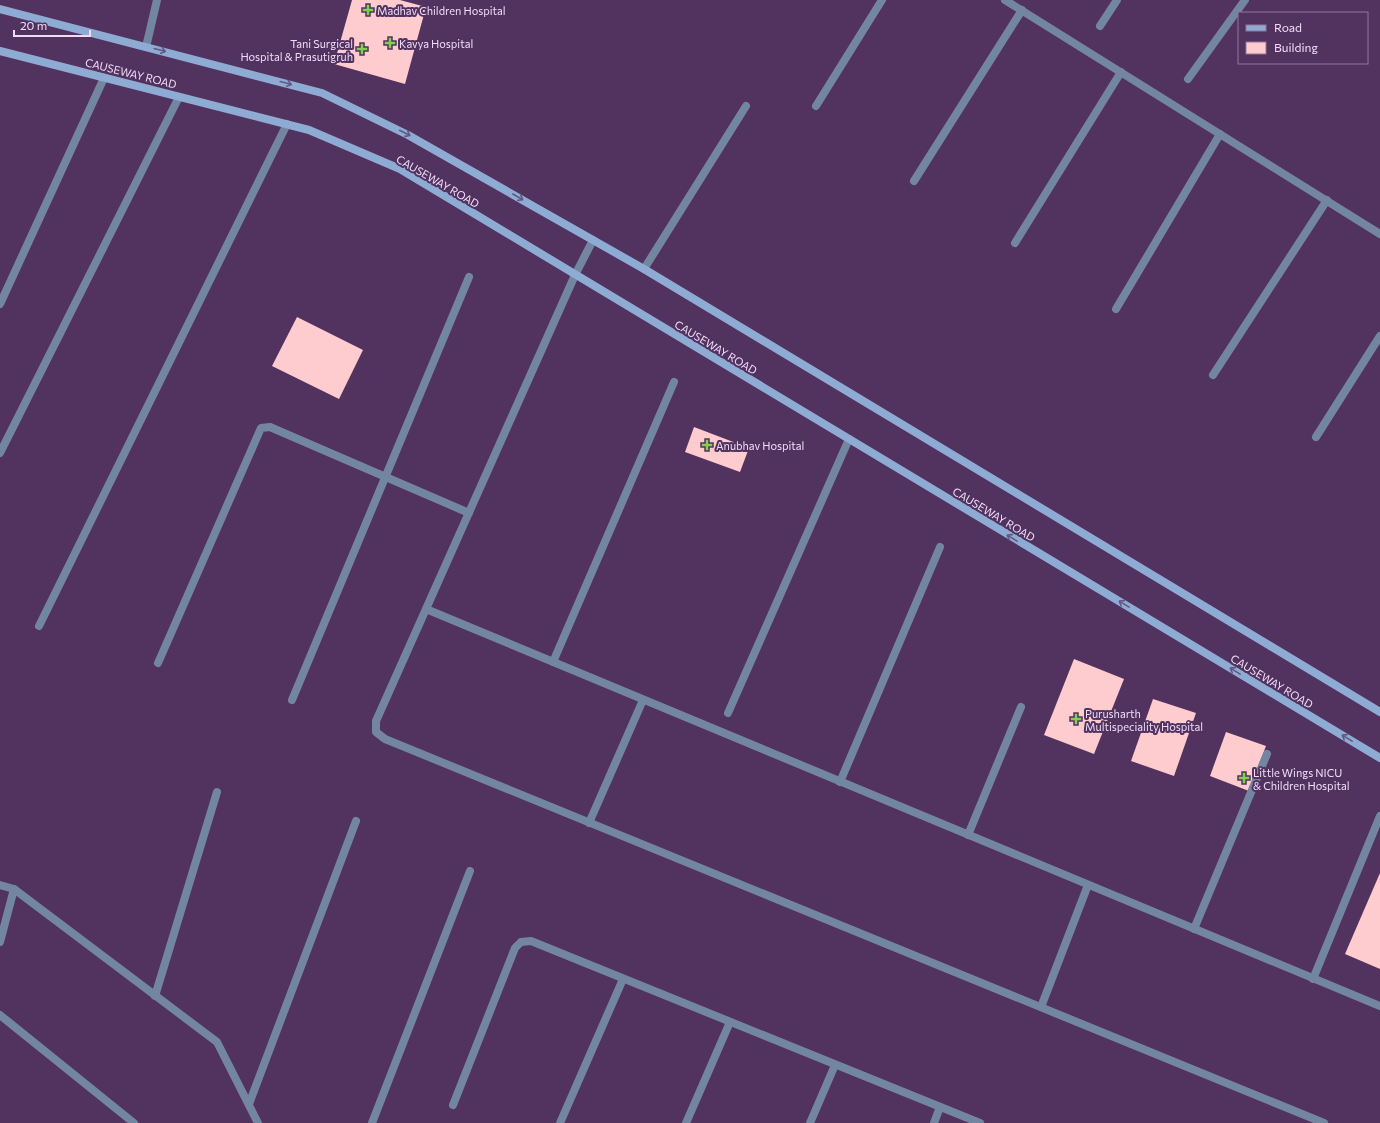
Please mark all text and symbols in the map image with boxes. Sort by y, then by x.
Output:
marker: Madhav Children Hospital [362,4,374,16]
place label: Madhav Children Hospital [377,4,506,17]
scale bar [14,12,90,38]
legend [1238,12,1368,64]
text: 20 m [20,18,47,32]
text: Road [1274,20,1302,34]
place label: Tani Surgical Hospital & Prasutigruh [240,37,353,63]
marker: Kavya Hospital [384,37,396,49]
place label: Kavya Hospital [399,37,473,50]
text: Building [1274,40,1318,54]
marker: Tani Surgical Hospital & Prasutigruh [356,43,368,55]
one-way arrow [153,47,166,55]
street label: CAUSEWAY ROAD [84,55,178,91]
one-way arrow [279,80,292,87]
one-way arrow [399,130,411,137]
street label: CAUSEWAY ROAD [394,152,482,210]
one-way arrow [512,194,524,202]
street label: CAUSEWAY ROAD [672,317,760,377]
marker: Anubhav Hospital [701,439,713,451]
place label: Anubhav Hospital [716,439,804,452]
street label: CAUSEWAY ROAD [950,484,1038,544]
one-way arrow [1006,533,1018,541]
one-way arrow [1118,600,1130,608]
street label: CAUSEWAY ROAD [1228,651,1316,711]
one-way arrow [1229,667,1241,675]
place label: Purusharth Multispeciality Hospital [1085,707,1203,733]
marker: Purusharth Multispeciality Hospital [1070,713,1082,725]
one-way arrow [1341,734,1353,742]
place label: Little Wings NICU & Children Hospital [1253,766,1350,792]
marker: Little Wings NICU & Children Hospital [1238,772,1250,784]

